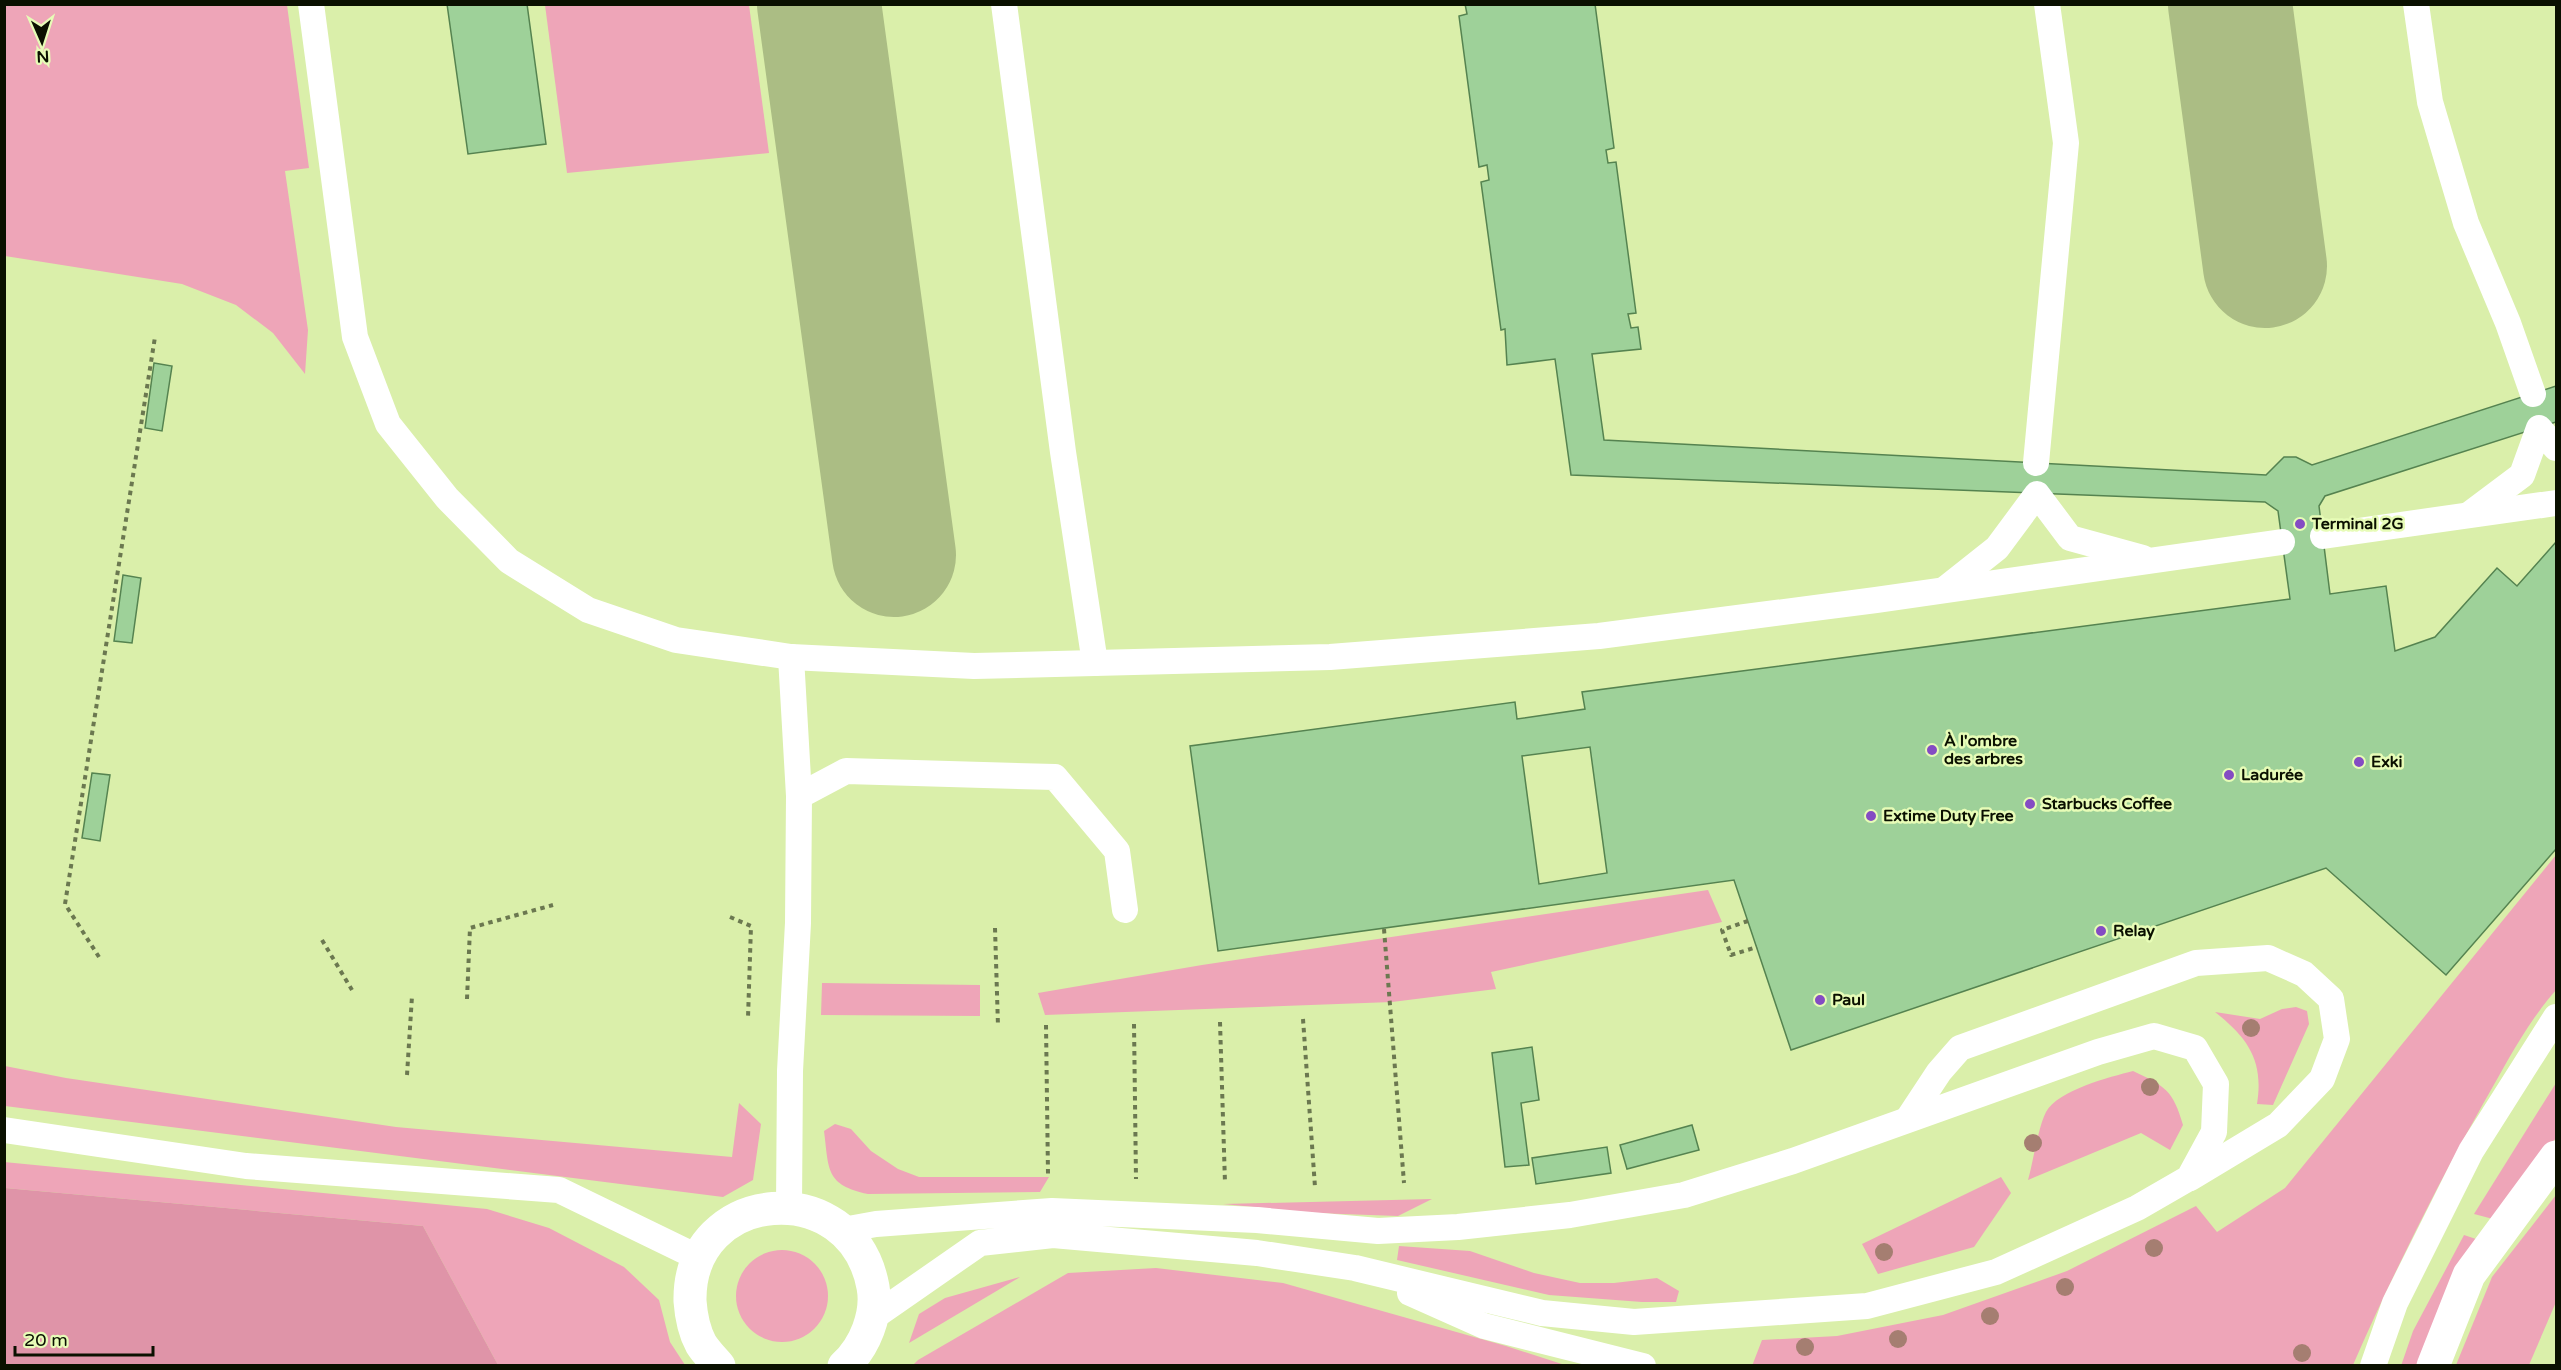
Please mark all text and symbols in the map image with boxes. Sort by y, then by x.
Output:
north arrow [12,12,72,72]
text: N [36,46,50,66]
place label: Terminal 2G [2311,514,2404,534]
marker: Terminal 2G [2293,517,2307,531]
place label: À l'ombre des arbres [1944,731,2023,769]
marker: À l'ombre des arbres [1925,743,1939,757]
place label: Exki [2371,752,2403,772]
marker: Exki [2352,755,2366,769]
place label: Ladurée [2241,765,2303,785]
marker: Ladurée [2222,768,2236,782]
place label: Starbucks Coffee [2042,794,2172,814]
marker: Starbucks Coffee [2023,797,2037,811]
place label: Extime Duty Free [1883,806,2014,826]
marker: Extime Duty Free [1864,809,1878,823]
place label: Relay [2113,921,2155,941]
marker: Relay [2094,924,2108,938]
place label: Paul [1832,990,1865,1010]
marker: Paul [1813,993,1827,1007]
scale bar [15,1319,153,1357]
text: 20 m [24,1329,68,1351]

